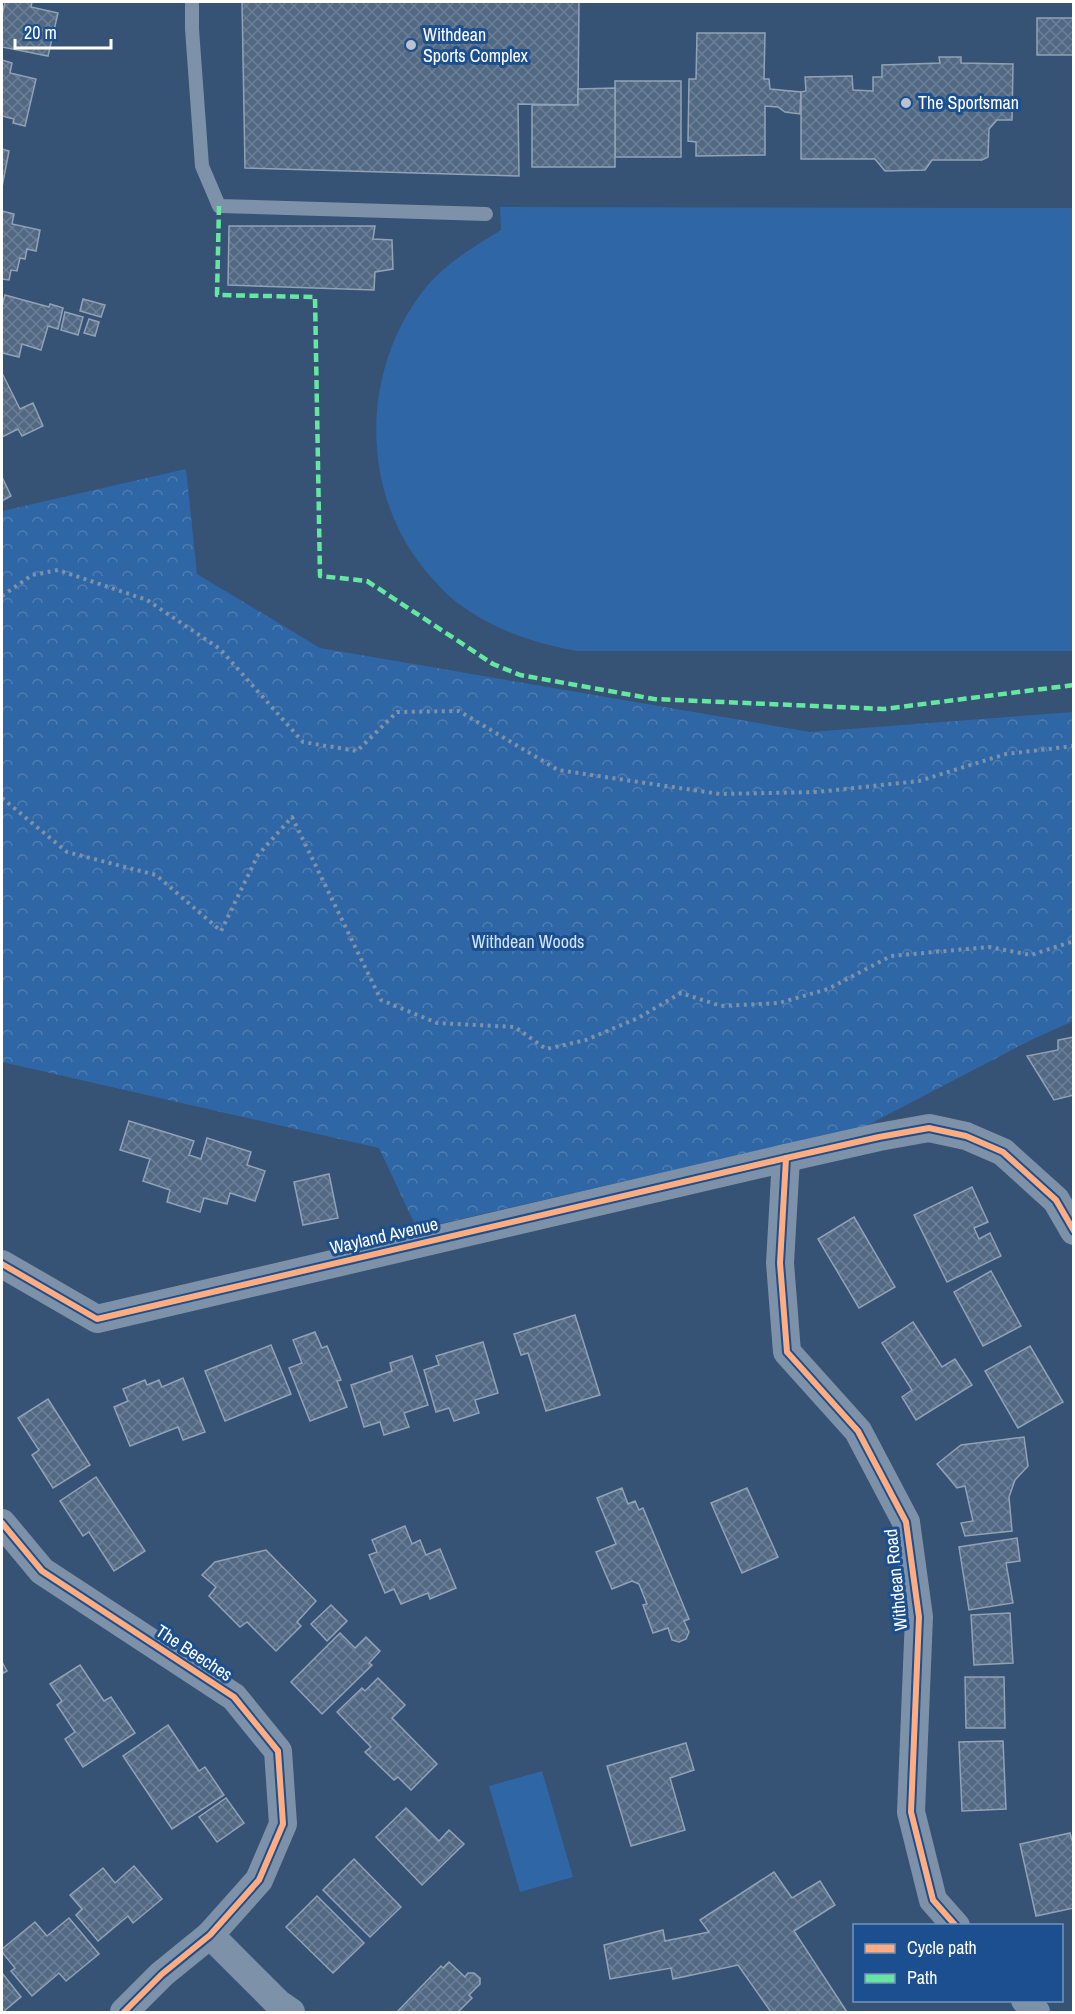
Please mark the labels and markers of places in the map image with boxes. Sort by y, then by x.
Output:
place label: Withdean Sports Complex [423,22,529,68]
marker: Withdean Sports Complex [404,38,418,52]
place label: The Sportsman [918,90,1019,115]
marker: The Sportsman [899,96,913,110]

